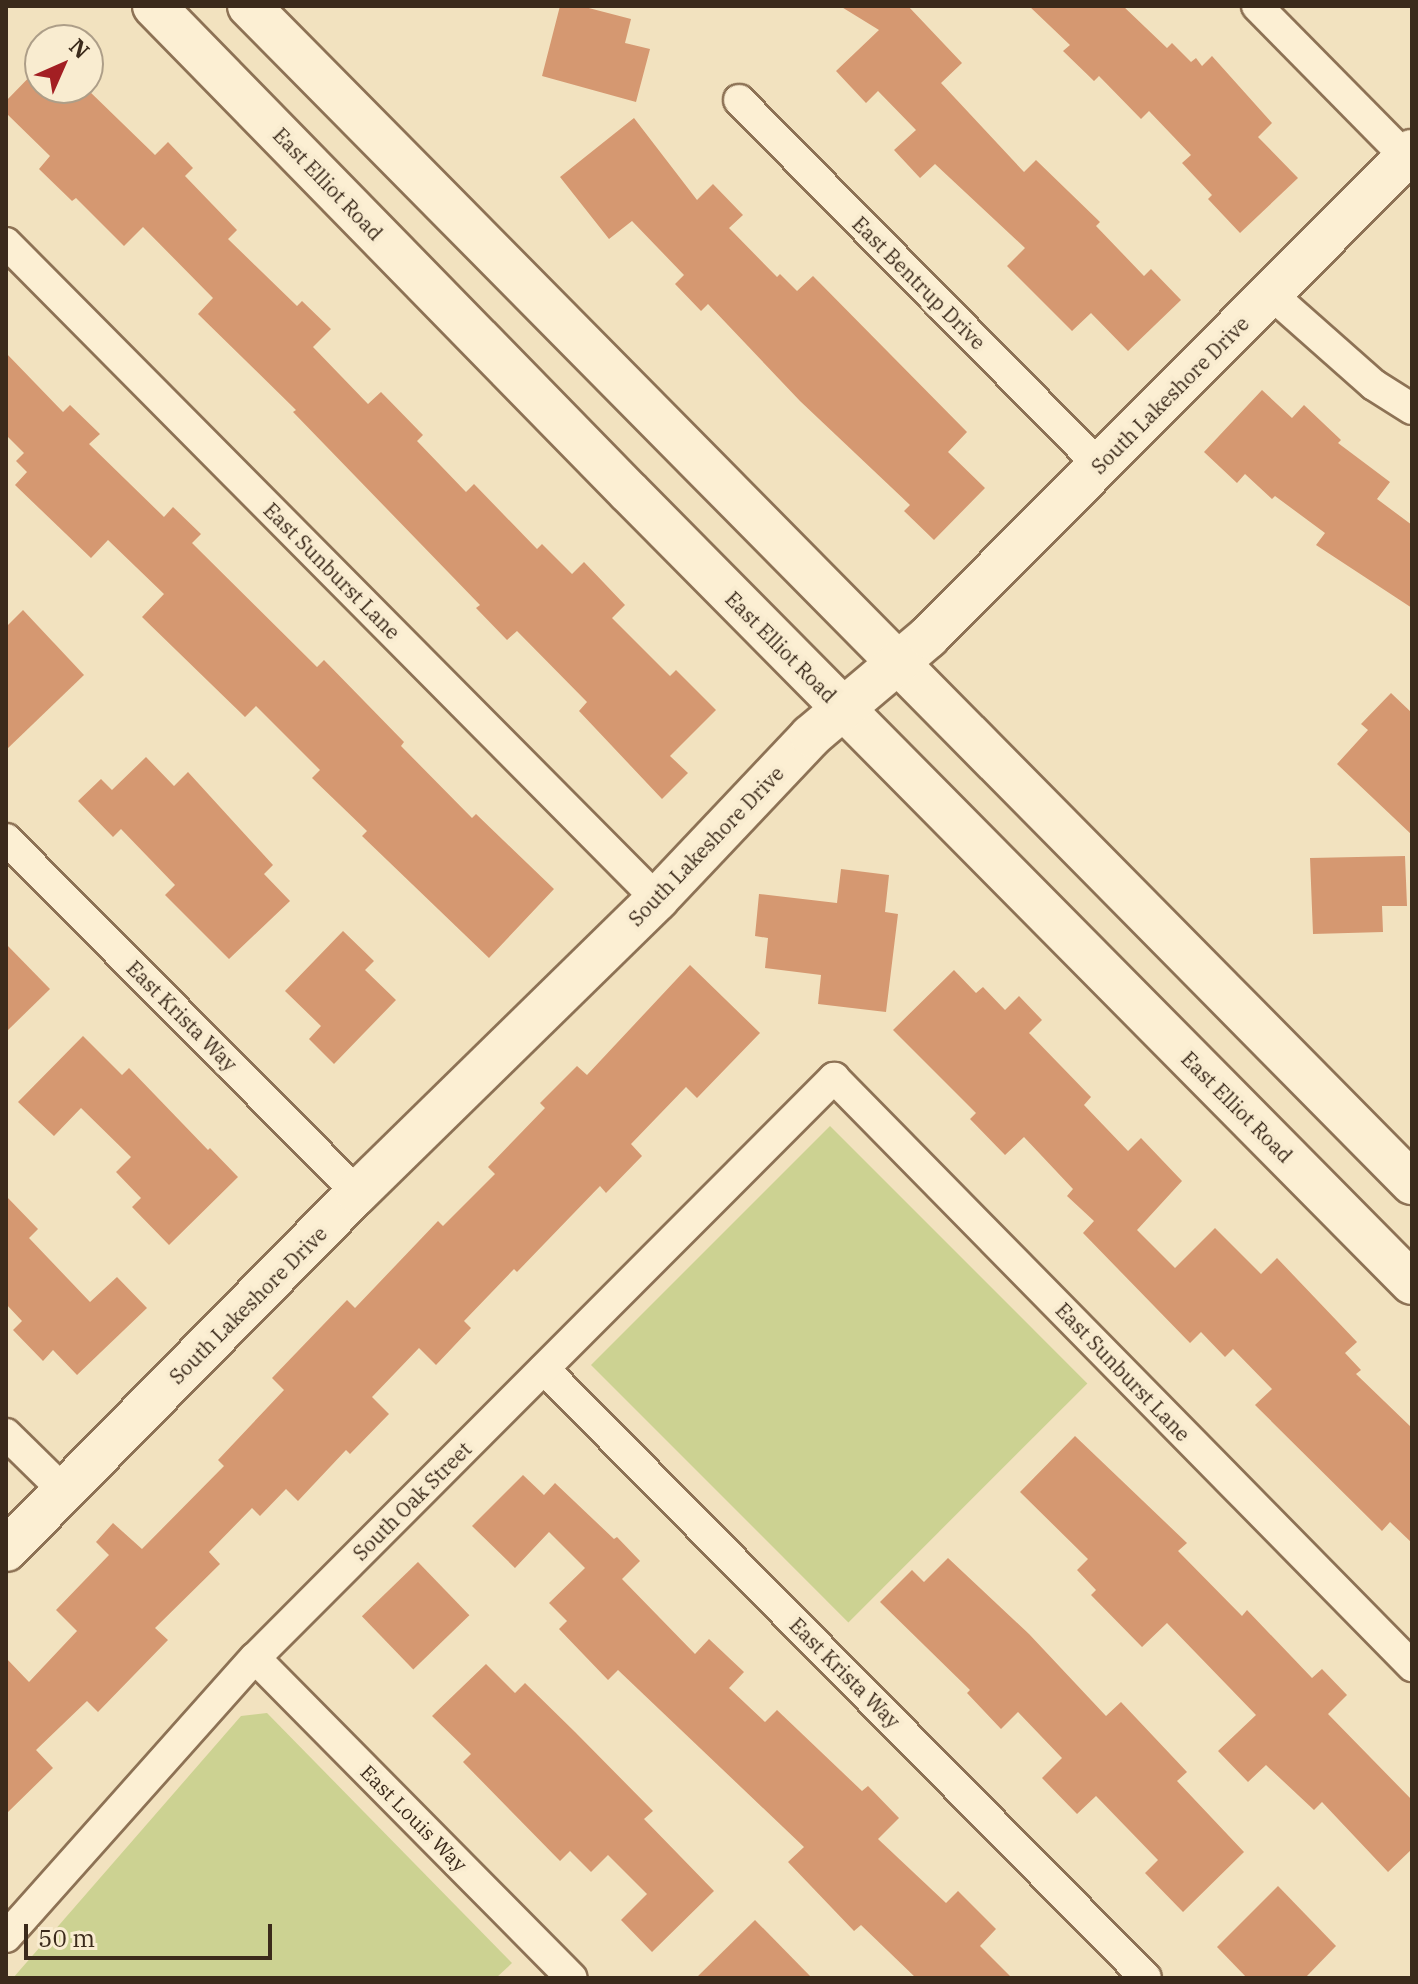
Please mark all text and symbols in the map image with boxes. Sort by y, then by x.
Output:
north arrow [24,24,104,104]
text: N [64,32,96,64]
street label: East Elliot Road [268,123,388,245]
street label: East Bentrup Drive [848,212,990,354]
street label: South Lakeshore Drive [1086,311,1254,479]
street label: East Sunburst Lane [259,498,405,644]
street label: East Elliot Road [721,587,841,707]
street label: South Lakeshore Drive [623,761,789,931]
street label: East Krista Way [122,956,242,1076]
street label: East Elliot Road [1177,1047,1297,1167]
street label: South Lakeshore Drive [164,1221,332,1389]
street label: East Sunburst Lane [1051,1298,1195,1446]
street label: South Oak Street [348,1437,476,1565]
street label: East Krista Way [785,1613,905,1733]
street label: East Louis Way [356,1760,472,1876]
scale bar [28,1908,276,1958]
text: 50 m [38,1922,95,1954]

